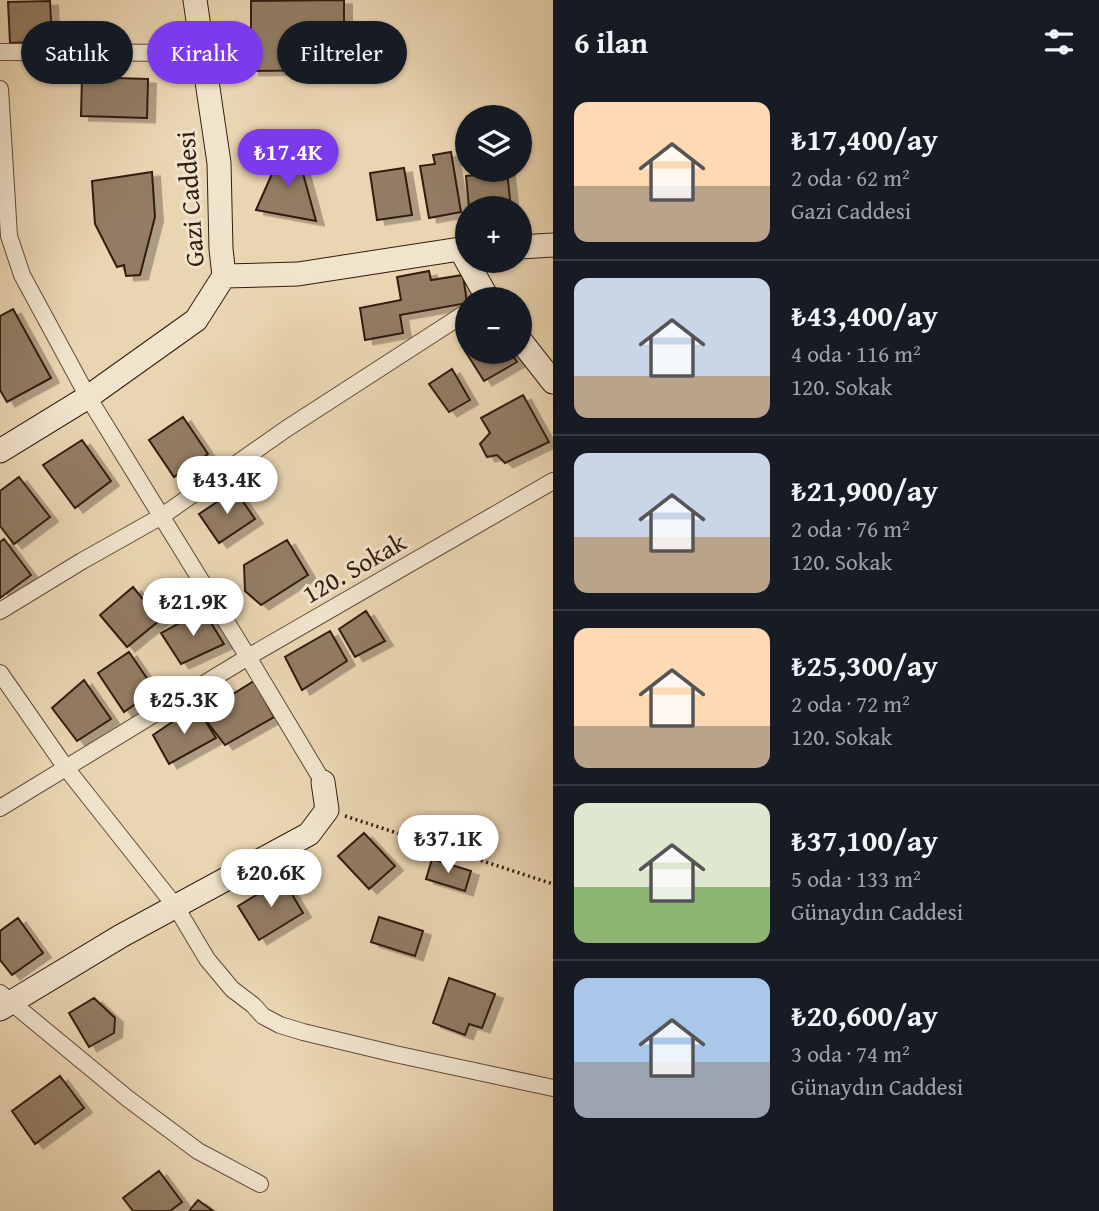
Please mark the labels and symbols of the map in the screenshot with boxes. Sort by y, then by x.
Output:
street label: Gazi Caddesi [165,130,214,268]
pin: ₺17.4K [231,130,345,189]
pin: ₺43.4K [170,456,284,516]
street label: 120. Sokak [295,522,414,613]
pin: ₺21.9K [136,578,250,638]
pin: ₺25.3K [127,676,241,736]
pin: ₺37.1K [391,816,505,875]
pin: ₺20.6K [214,850,328,909]

